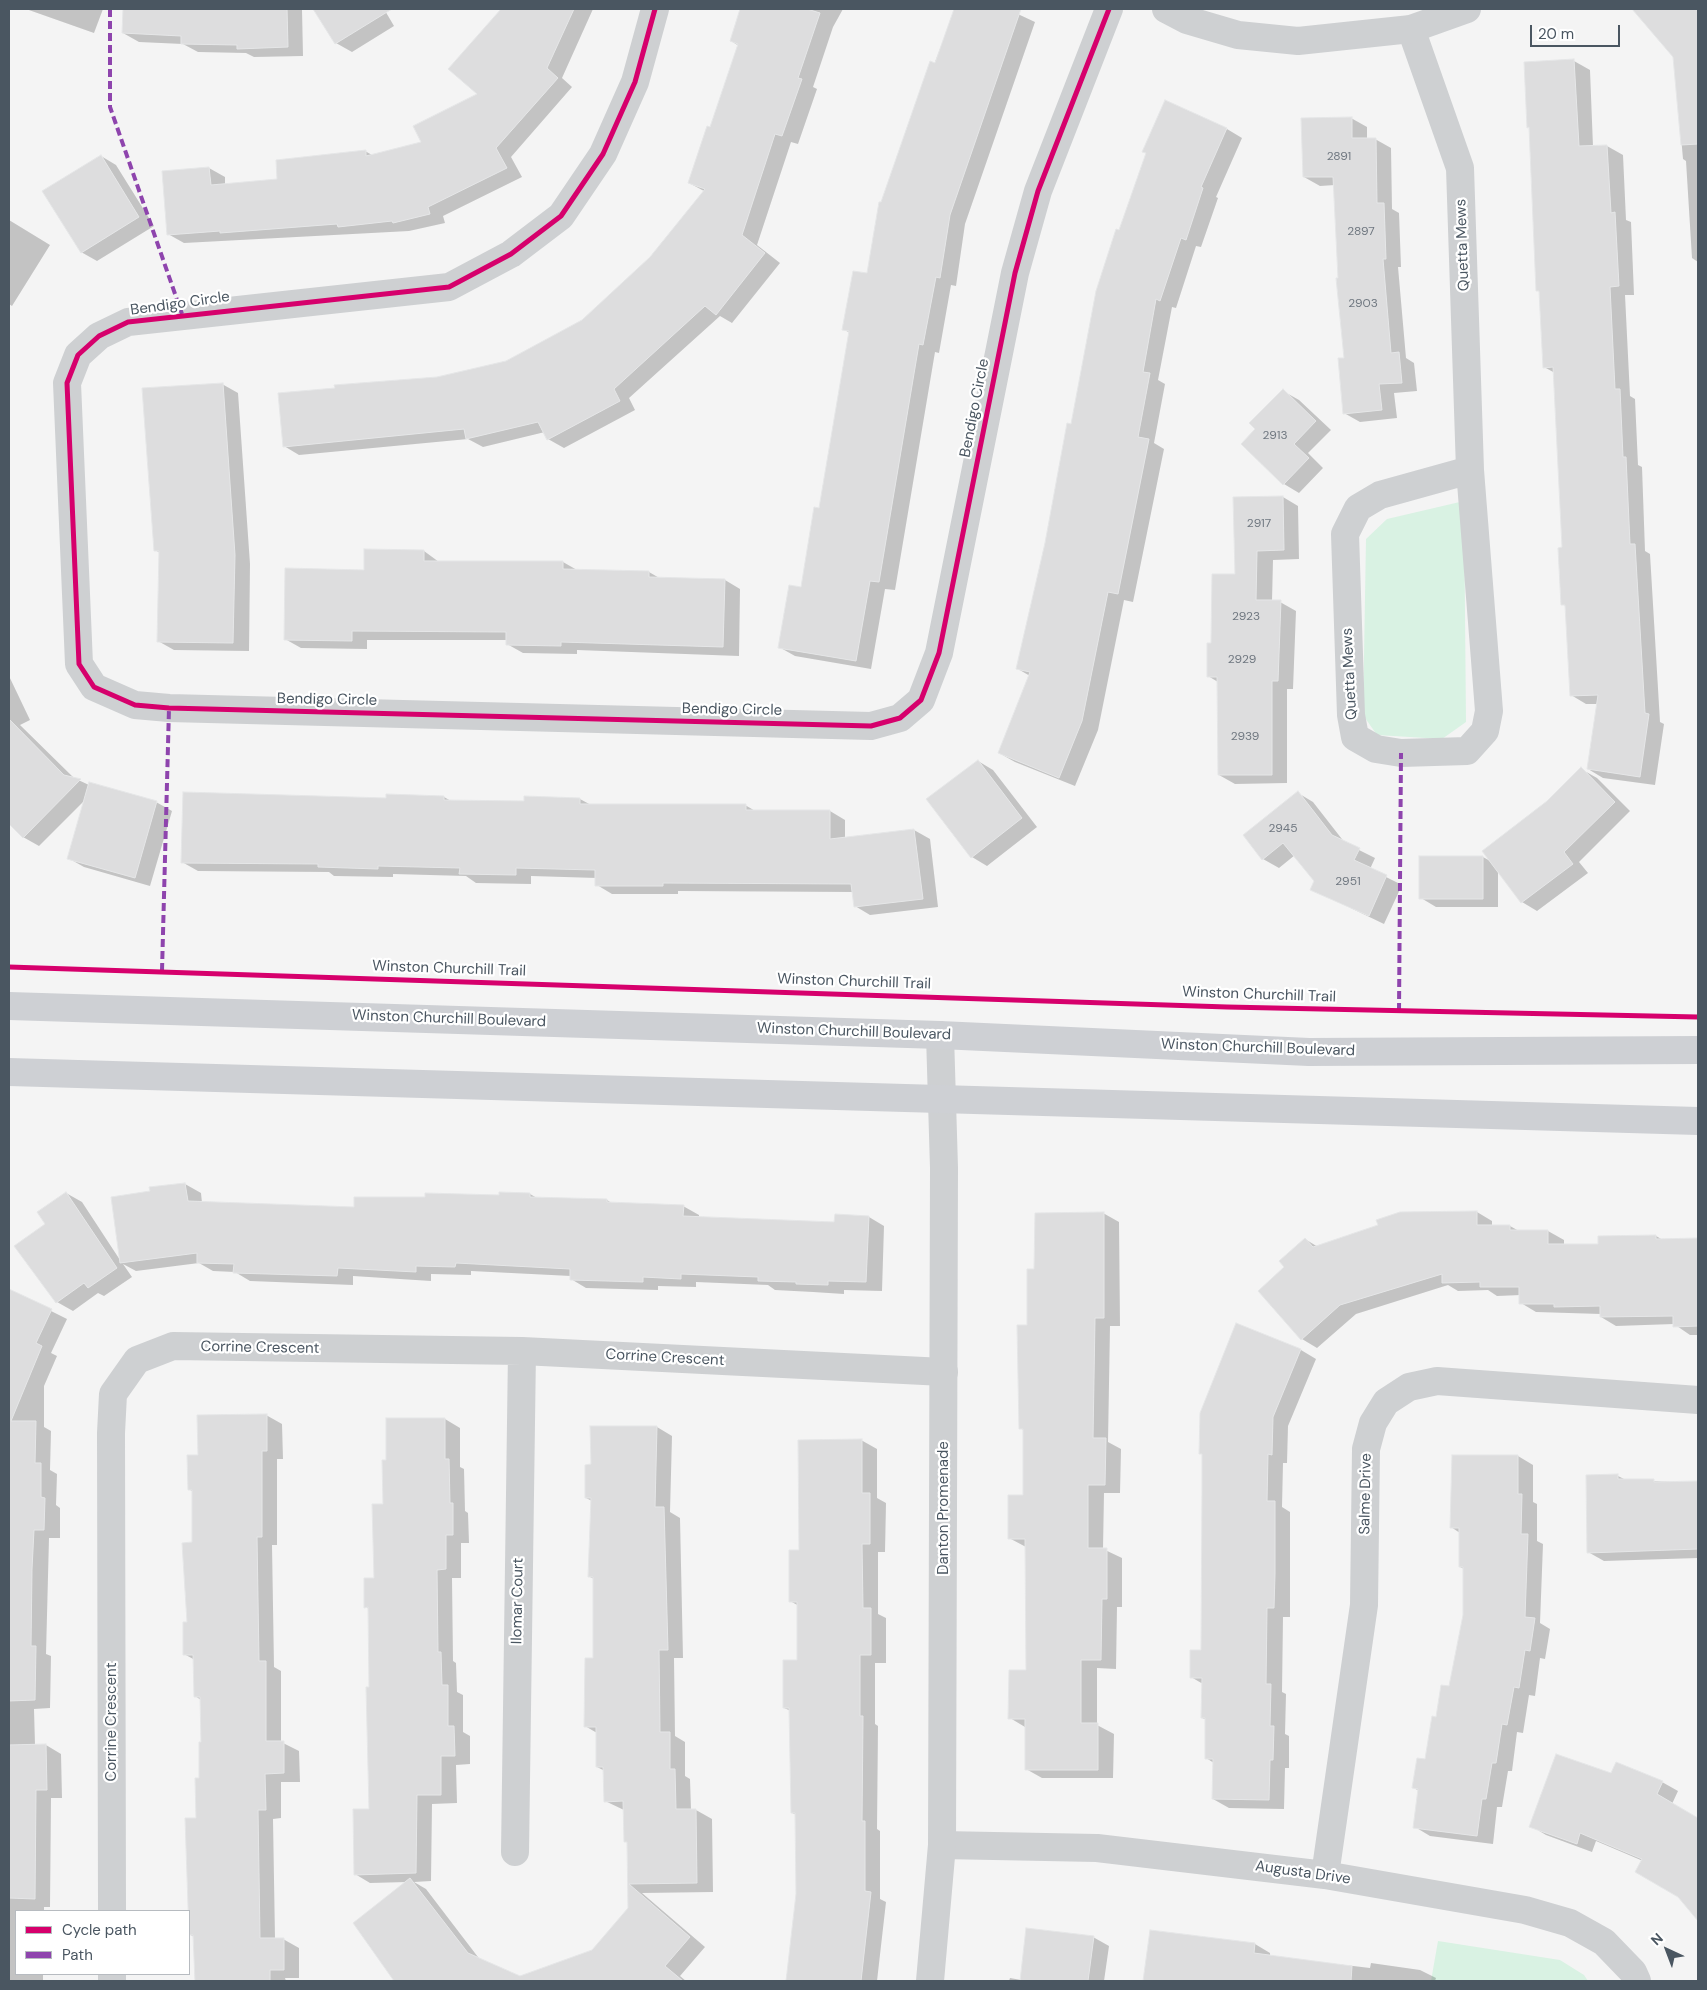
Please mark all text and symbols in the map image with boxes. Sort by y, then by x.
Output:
scale bar [1532,15,1622,47]
text: 20 m [1538,24,1574,44]
house number: 2891 [1327,150,1351,164]
street label: Quetta Mews [1452,199,1474,291]
house number: 2897 [1347,225,1375,239]
street label: Bendigo Circle [129,288,231,320]
house number: 2903 [1348,297,1378,311]
street label: Bendigo Circle [957,357,993,459]
house number: 2913 [1263,429,1287,443]
house number: 2917 [1247,517,1271,531]
house number: 2923 [1232,610,1260,624]
street label: Quetta Mews [1339,627,1361,721]
house number: 2929 [1228,653,1256,667]
street label: Bendigo Circle [277,690,377,710]
street label: Bendigo Circle [682,700,782,720]
house number: 2939 [1231,730,1259,744]
house number: 2945 [1269,822,1297,836]
house number: 2951 [1335,875,1361,889]
street label: Winston Churchill Trail [372,957,526,981]
street label: Winston Churchill Trail [777,970,931,994]
street label: Winston Churchill Trail [1182,983,1336,1007]
street label: Winston Churchill Boulevard [352,1007,546,1031]
street label: Winston Churchill Boulevard [757,1020,951,1044]
street label: Winston Churchill Boulevard [1161,1036,1355,1060]
street label: Corrine Crescent [200,1338,320,1358]
street label: Corrine Crescent [605,1346,725,1370]
street label: Danton Promenade [935,1441,953,1575]
street label: Salme Drive [1356,1453,1376,1535]
street label: Ilomar Court [508,1558,528,1644]
street label: Corrine Crescent [103,1662,121,1782]
street label: Augusta Drive [1254,1857,1352,1889]
legend [15,1910,190,1975]
text: Cycle path [62,1920,137,1940]
north arrow [1642,1925,1692,1975]
text: N [1647,1929,1667,1949]
text: Path [62,1945,93,1965]

